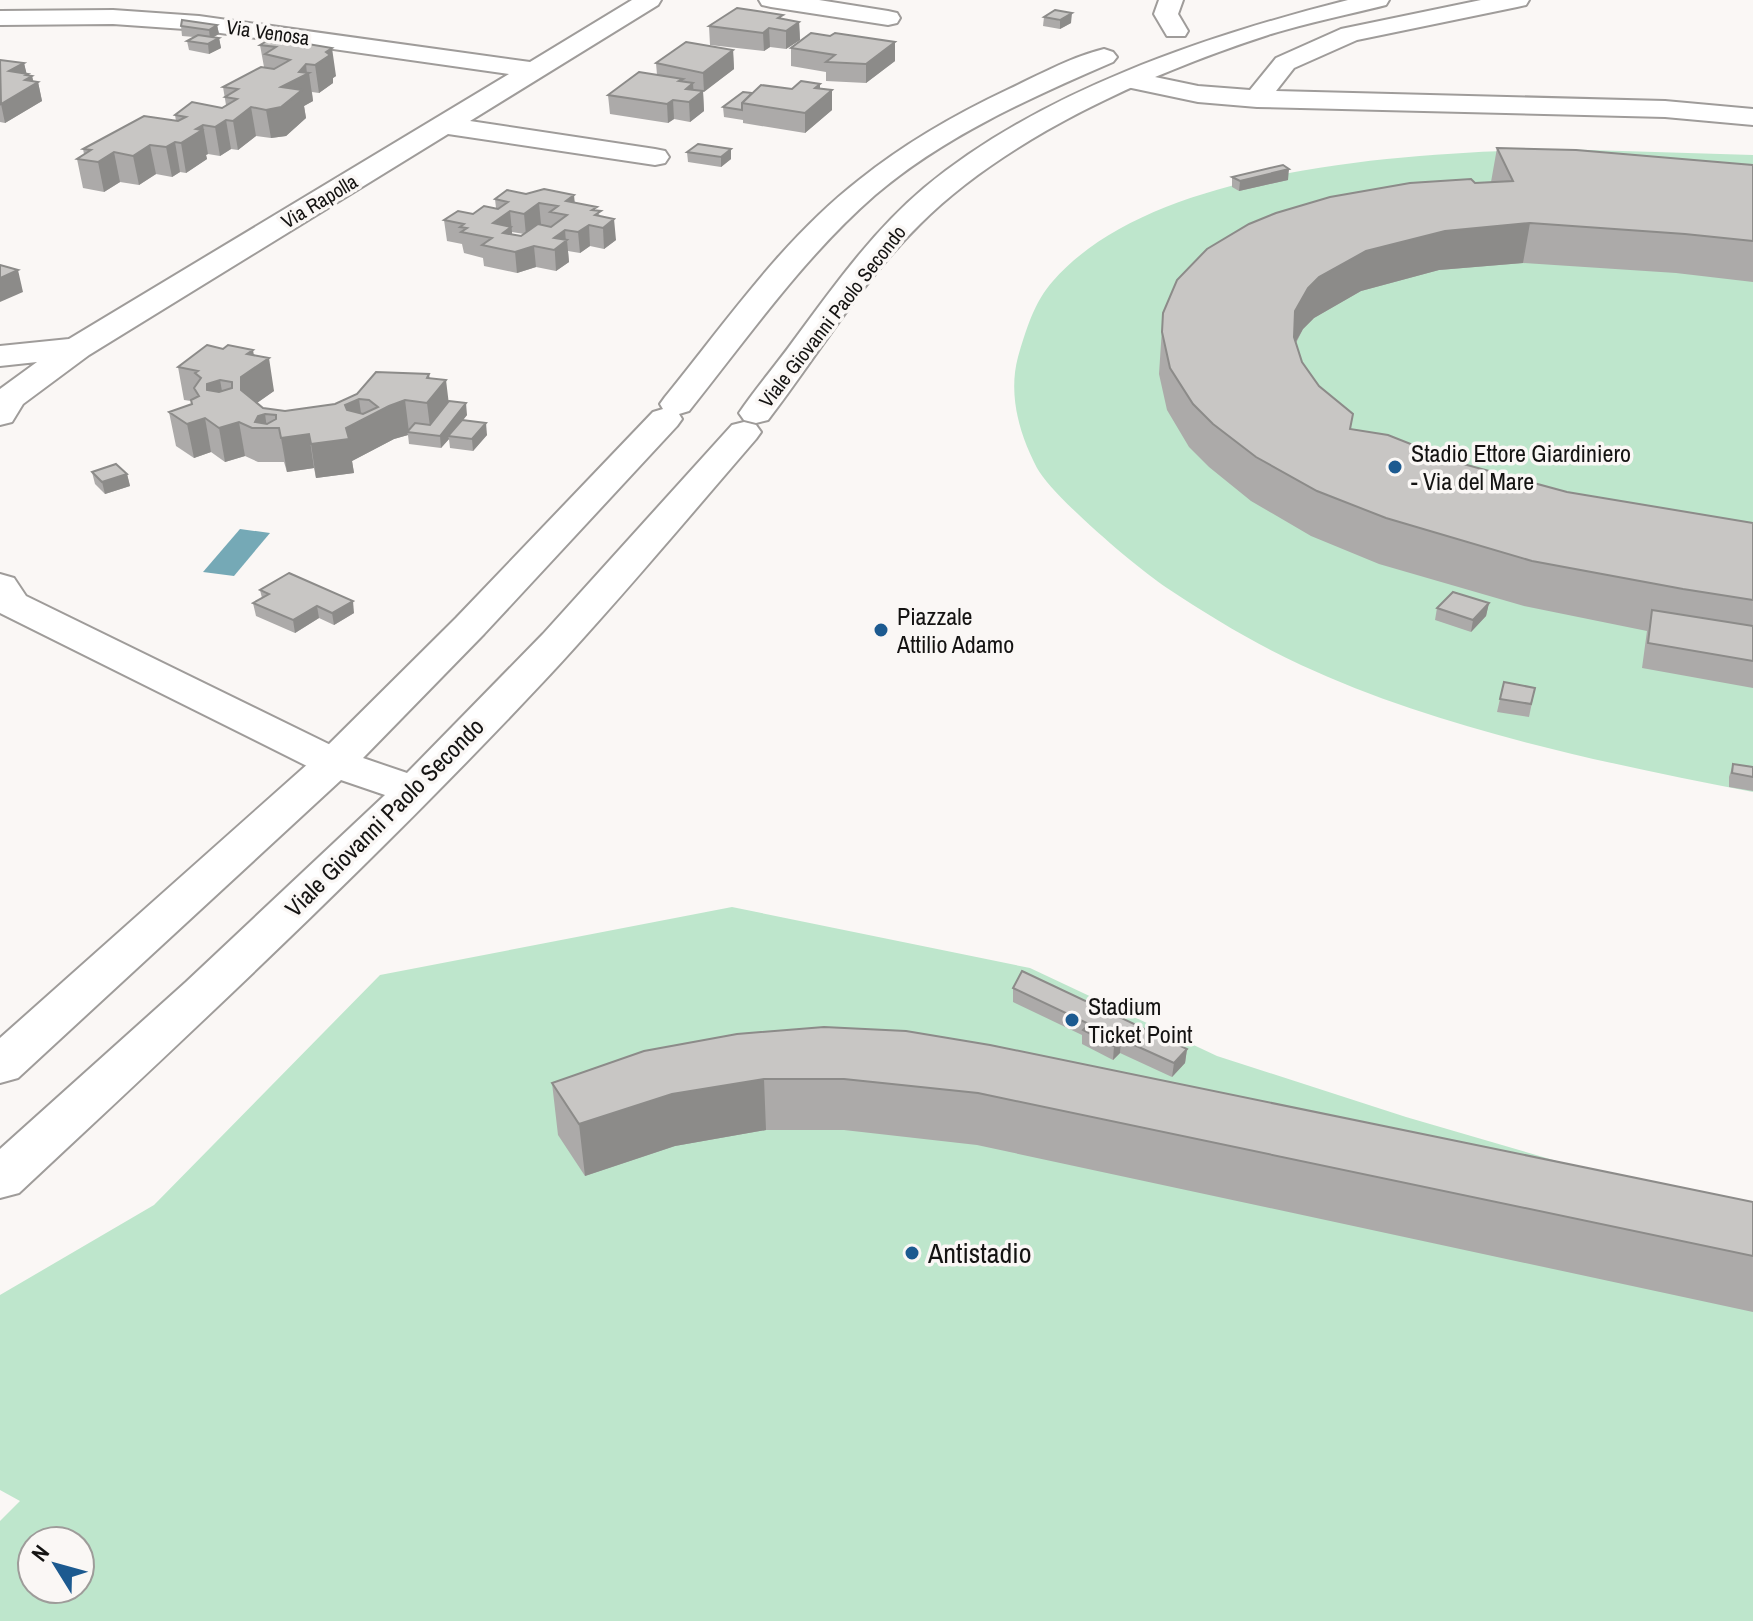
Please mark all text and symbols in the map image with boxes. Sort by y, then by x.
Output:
street label: Via Venosa [225,13,311,51]
street label: Via Rapolla [276,168,362,234]
street label: Viale Giovanni Paolo Secondo [752,219,912,413]
place label: Stadio Ettore Giardiniero - Via del Mare [1411,437,1631,497]
marker: Stadio Ettore Giardiniero - Via del Mare [1386,458,1404,476]
place label: Piazzale Attilio Adamo [896,600,1014,660]
marker: Piazzale Attilio Adamo [872,621,890,639]
street label: Viale Giovanni Paolo Secondo [278,711,490,923]
place label: Stadium Ticket Point [1088,990,1193,1050]
marker: Stadium Ticket Point [1063,1011,1081,1029]
place label: Antistadio [927,1234,1031,1272]
marker: Antistadio [903,1244,921,1262]
north arrow [16,1525,96,1605]
text: N [24,1539,56,1567]

